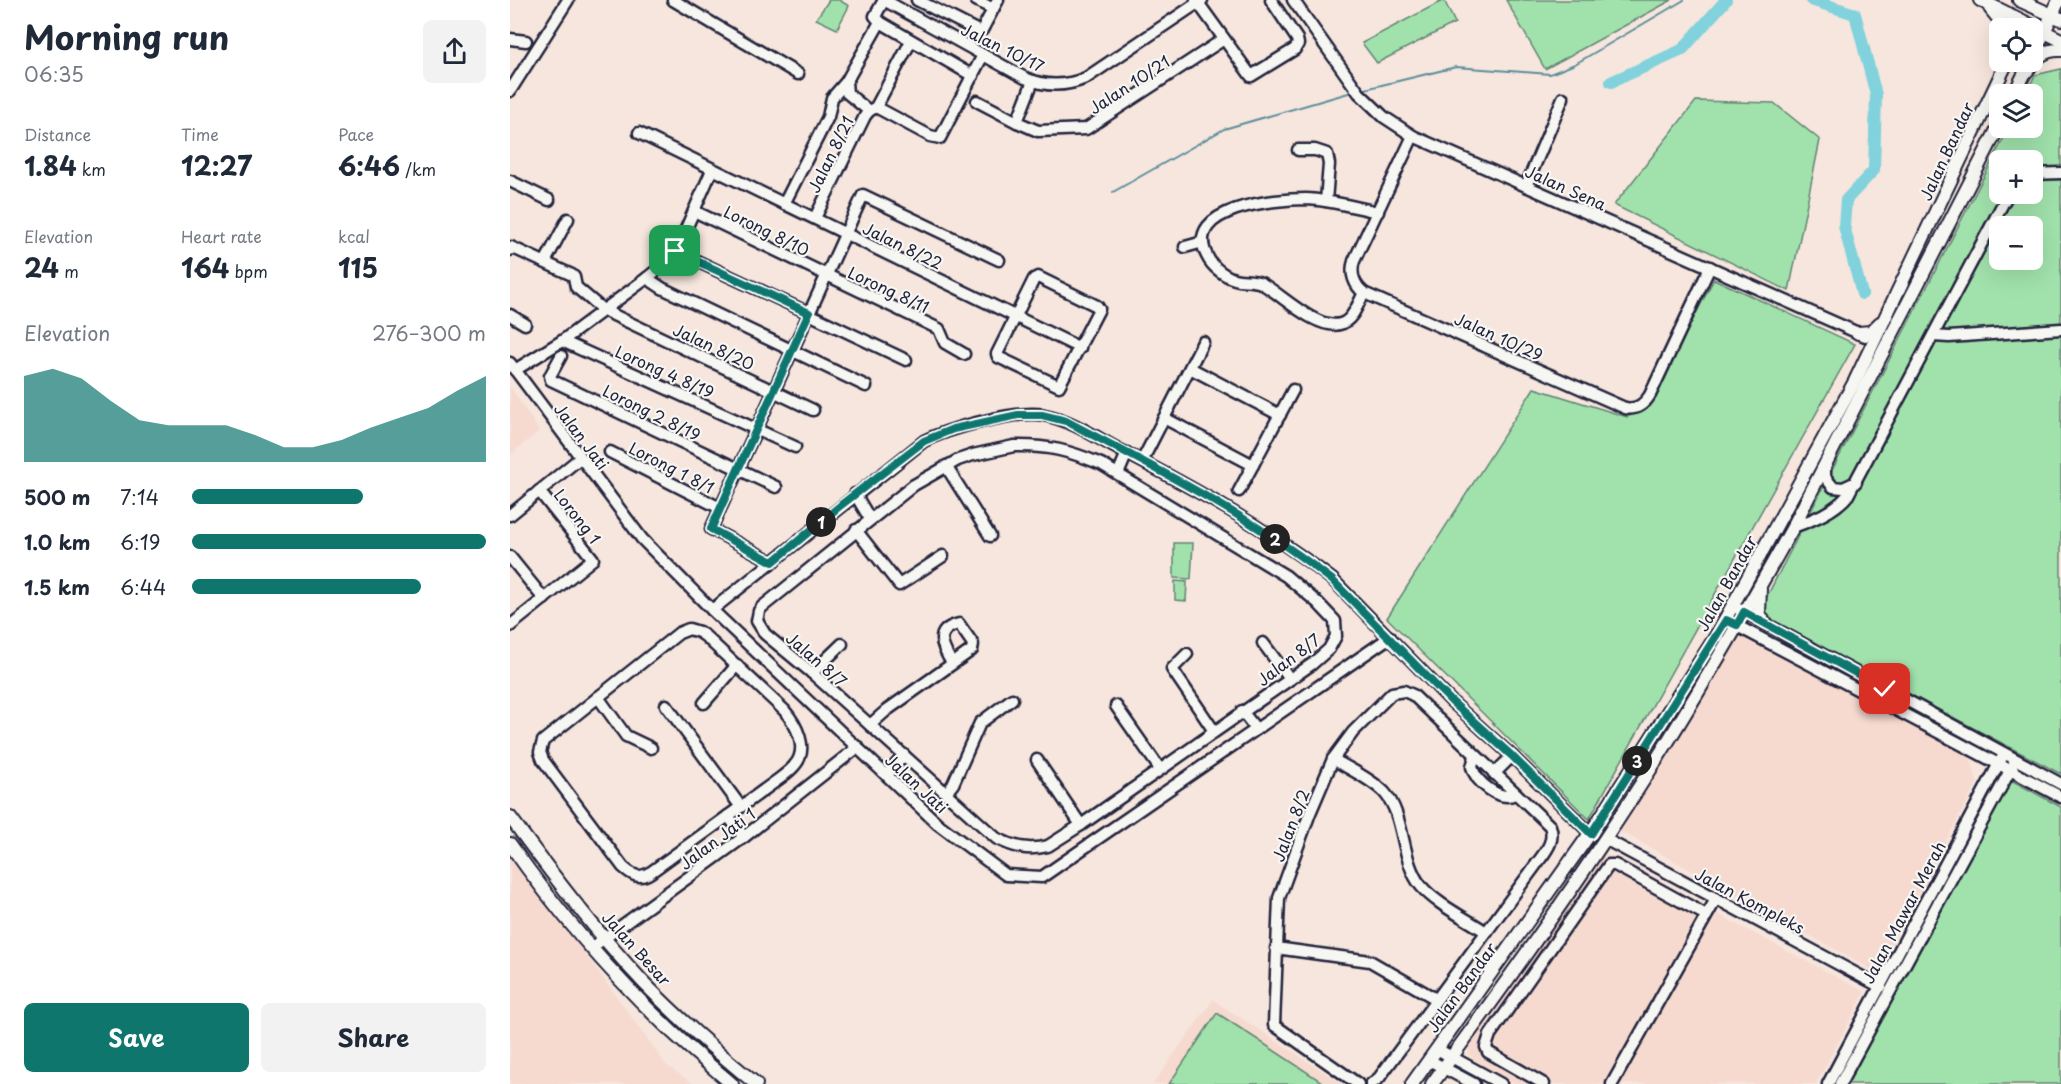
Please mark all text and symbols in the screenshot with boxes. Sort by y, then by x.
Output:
text: Morning run [24,11,229,61]
street label: Jalan 10/17 [957,17,1049,78]
map controls [1989,18,2043,270]
button: locate [1989,18,2043,72]
button: share [423,20,486,83]
street label: Jalan 10/21 [1084,49,1174,119]
text: 06:35 [24,59,84,89]
button: layers [1989,84,2043,138]
street label: Jalan Bandar [1913,98,1979,204]
street label: Jalan 8/21 [801,111,859,197]
text: Distance [24,122,91,146]
text: Time [181,122,219,146]
text: Pace [338,122,374,146]
text: 1.84 [24,146,77,185]
text: 12:27 [181,146,252,185]
text: 6:46 [338,146,400,185]
button: + [1989,150,2043,204]
text: km [77,157,106,181]
text: /km [400,157,436,181]
street label: Jalan Sena [1522,158,1610,216]
street label: Lorong 8/10 [720,199,814,261]
street label: Jalan 8/22 [859,215,947,275]
button: − [1989,216,2043,270]
text: Elevation [24,224,93,248]
text: Heart rate [181,224,262,248]
text: kcal [338,224,370,248]
pin [649,225,700,276]
icon: arrive [658,234,691,267]
text: 24 [24,248,59,287]
text: 164 [181,248,229,287]
text: 115 [338,248,378,287]
text: m [59,259,79,283]
text: bpm [229,259,268,283]
street label: Lorong 8/11 [844,260,934,318]
street label: Jalan 10/29 [1451,306,1547,366]
street label: Jalan 8/20 [669,317,759,375]
text: Elevation [24,318,110,348]
text: 276–300 m [372,318,486,348]
street label: Lorong 4 8/19 [612,339,718,403]
street label: Lorong 2 8/19 [599,378,705,446]
street label: Jalan Jati [549,398,615,474]
street label: Lorong 1 8/1 [625,435,719,499]
text: 500 m [24,482,91,512]
text: 7:14 [120,482,159,512]
street label: Lorong 1 [549,483,607,549]
pin: 1 [806,507,836,537]
text: 1 [817,510,825,534]
pin: 2 [1260,524,1290,554]
text: 1.0 km [24,527,91,557]
text: 6:19 [120,527,160,557]
text: 2 [1269,527,1281,551]
street label: Jalan Bandar [1690,531,1762,635]
text: 1.5 km [24,572,90,602]
text: 6:44 [120,572,166,602]
street label: Jalan 8/7 [781,626,853,692]
street label: Jalan 8/7 [1251,627,1325,691]
pin [1859,663,1910,714]
icon: check [1868,672,1901,705]
pin: 3 [1622,746,1652,776]
street label: Jalan Jati [880,748,954,818]
text: 3 [1632,749,1642,773]
street label: Jalan 8/2 [1265,785,1315,865]
street label: Jalan Jati 1 [674,801,760,875]
street label: Jalan Mawar Merah [1855,837,1951,987]
street label: Jalan Kompleks [1691,861,1809,939]
street label: Jalan Besar [597,906,677,991]
street label: Jalan Bandar [1420,937,1502,1037]
button: Save [24,1003,249,1072]
button: Share [261,1003,486,1072]

